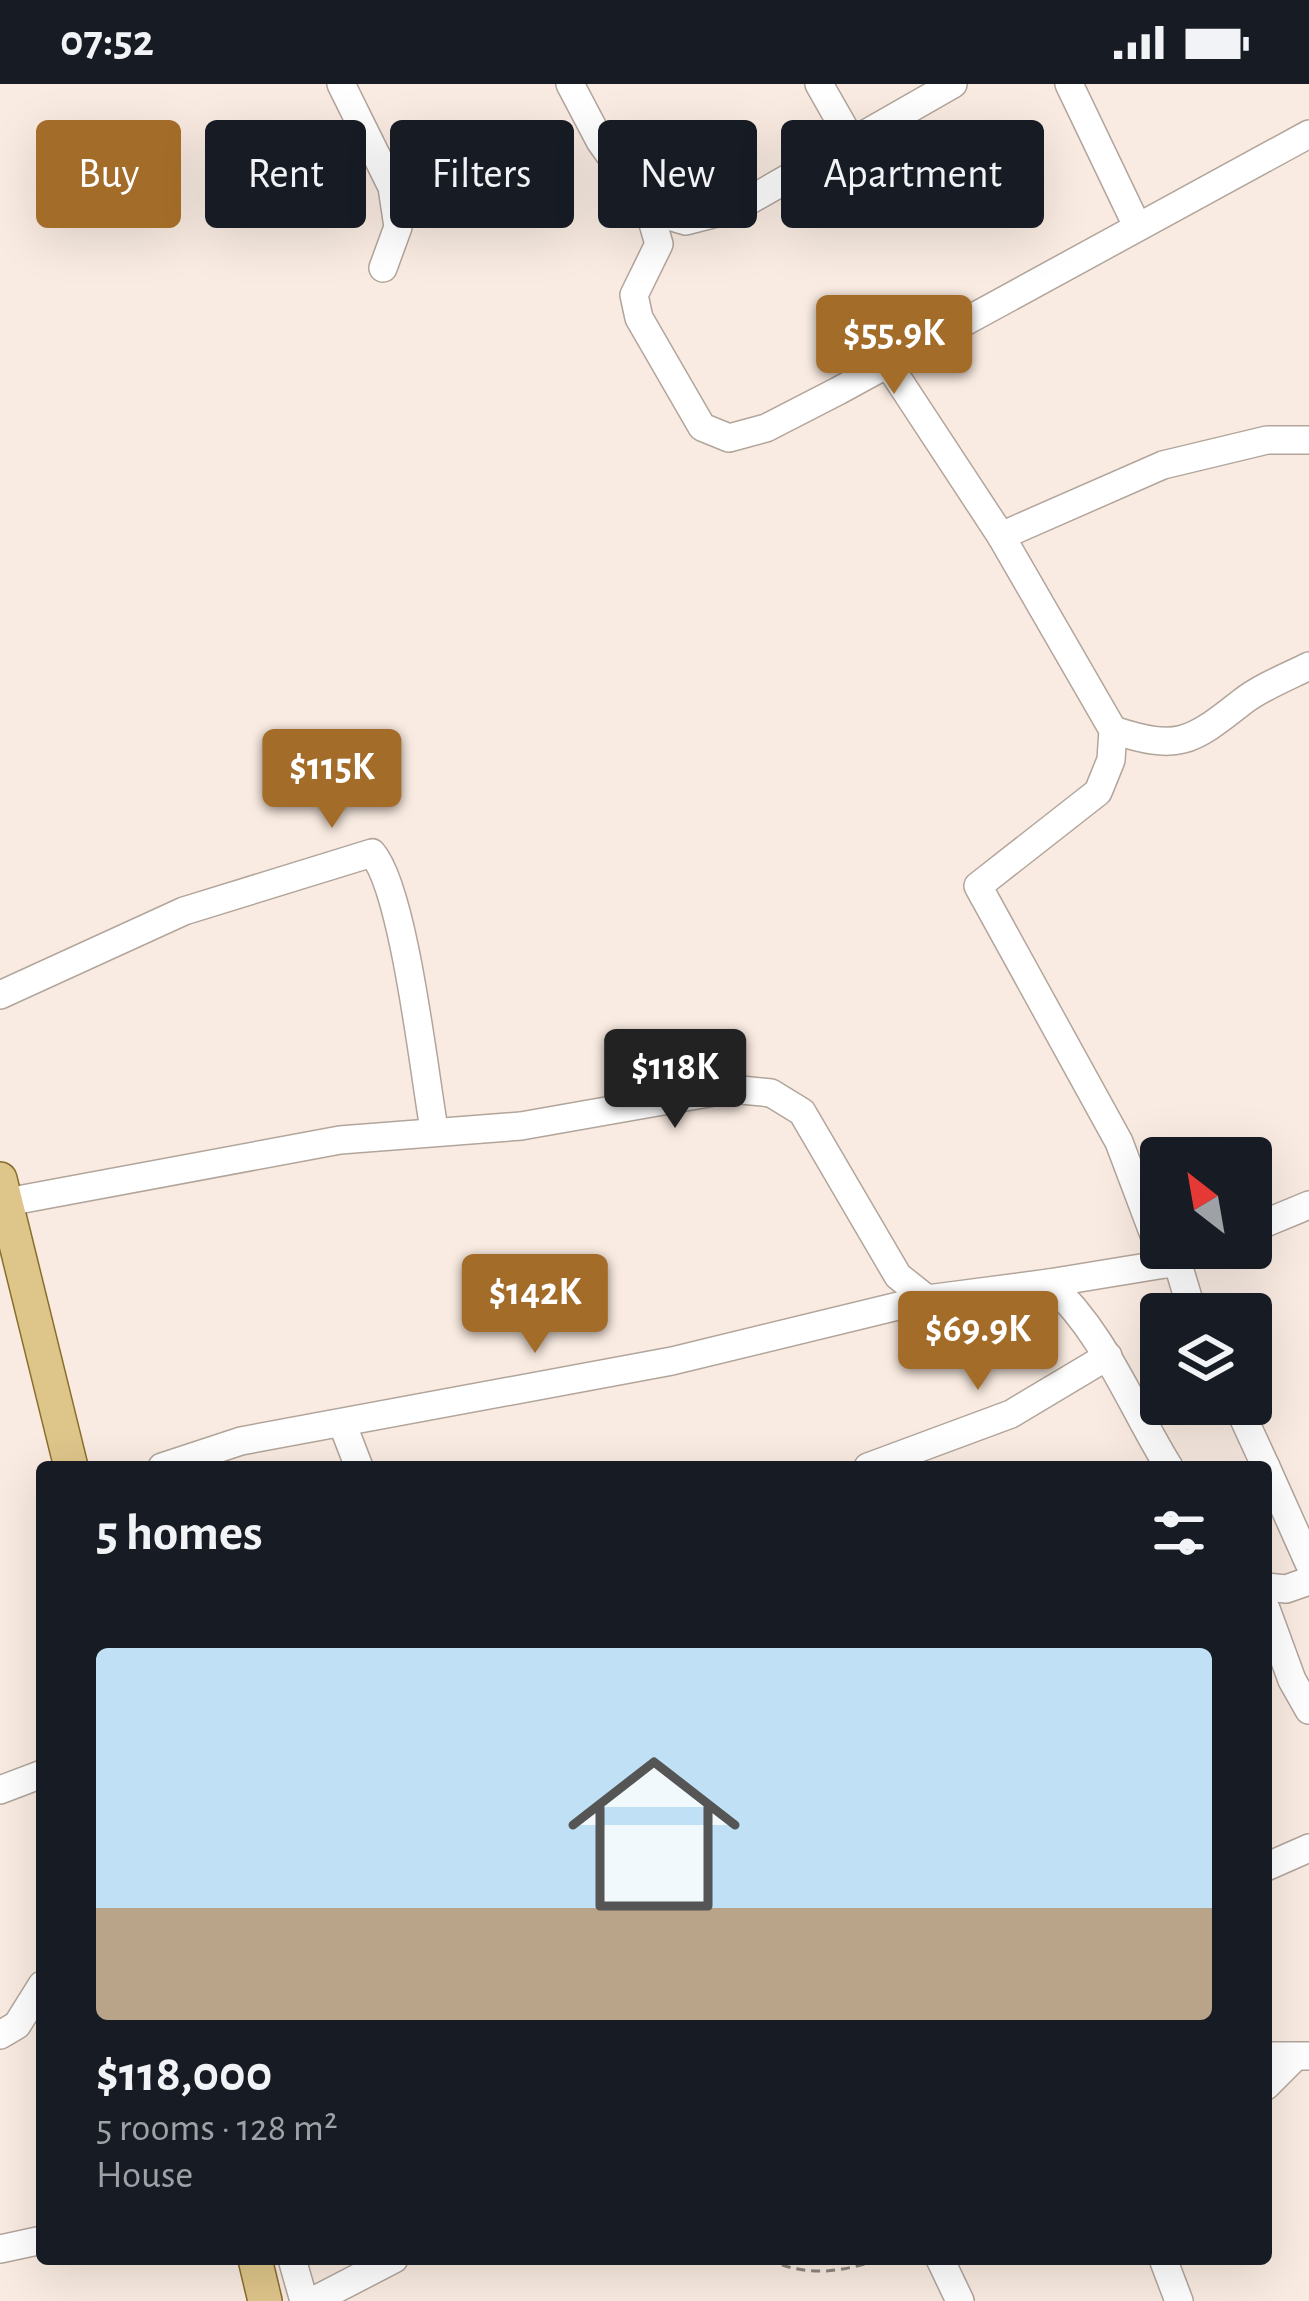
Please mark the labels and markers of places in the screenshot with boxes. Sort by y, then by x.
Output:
pin: $55.9K [796,295,992,397]
pin: $115K [248,729,416,831]
pin: $118K [591,1029,759,1131]
pin: $142K [451,1254,619,1356]
pin: $69.9K [880,1291,1076,1393]

